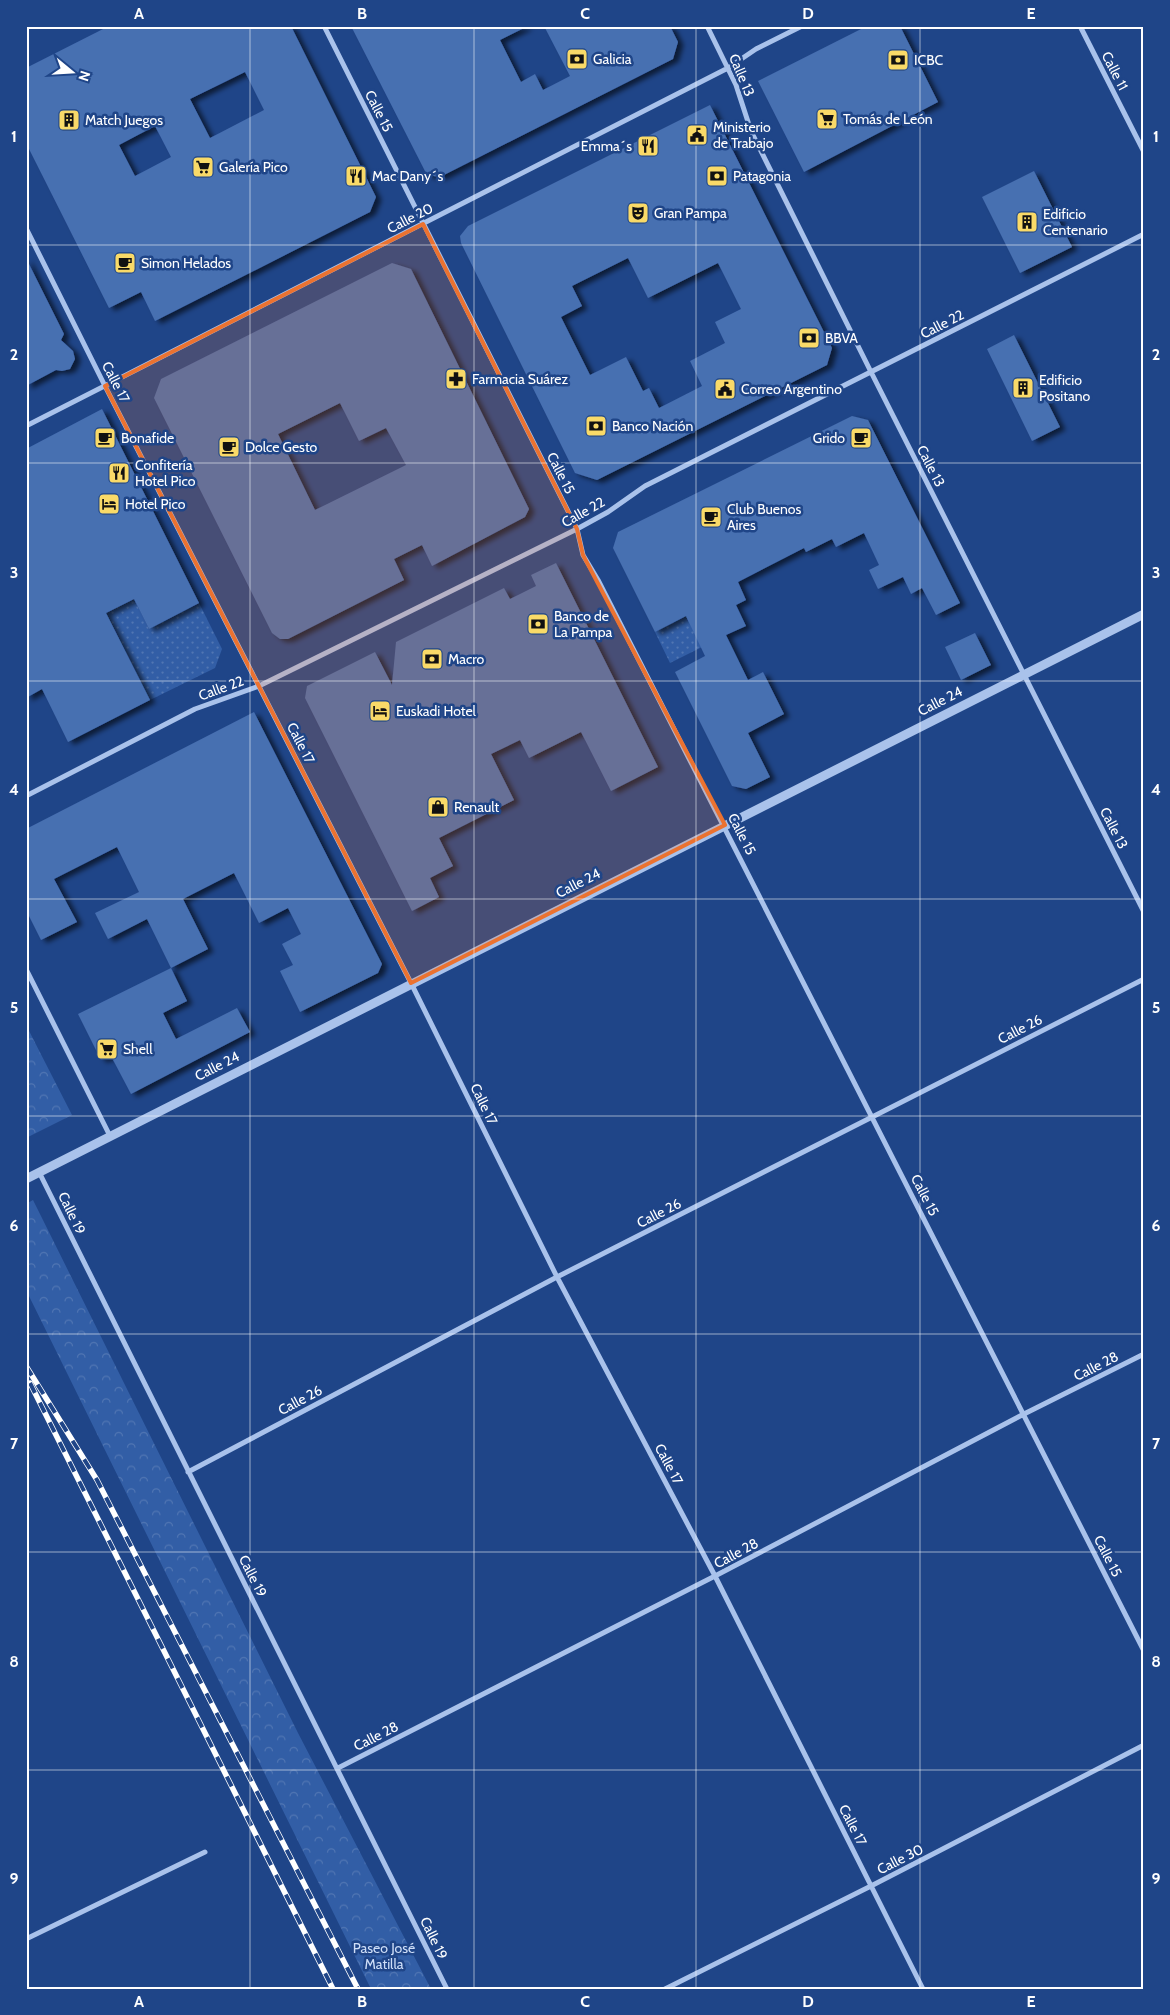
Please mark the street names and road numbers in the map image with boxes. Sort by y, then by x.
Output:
street label: Calle 11 [1098,49,1132,93]
street label: Calle 13 [725,51,759,99]
street label: Calle 15 [361,87,397,135]
street label: Calle 20 [384,199,436,237]
street label: Calle 22 [917,305,967,343]
street label: Calle 17 [98,358,134,406]
street label: Calle 13 [913,442,949,490]
street label: Calle 15 [543,449,579,497]
street label: Calle 22 [558,493,608,531]
street label: Calle 22 [196,672,246,704]
street label: Calle 24 [915,682,965,720]
street label: Calle 17 [283,719,319,767]
street label: Calle 13 [1096,804,1132,852]
street label: Calle 15 [724,810,760,858]
street label: Calle 24 [553,864,603,902]
street label: Calle 26 [995,1010,1045,1048]
street label: Calle 24 [192,1047,242,1085]
street label: Calle 17 [466,1080,502,1128]
street label: Calle 15 [907,1171,943,1219]
street label: Calle 19 [54,1189,90,1237]
street label: Calle 26 [634,1194,684,1232]
street label: Calle 28 [1071,1347,1121,1385]
street label: Calle 26 [275,1381,325,1419]
street label: Calle 17 [651,1440,687,1488]
street label: Calle 15 [1090,1532,1126,1580]
street label: Calle 28 [711,1534,761,1572]
street label: Calle 19 [235,1552,271,1600]
street label: Calle 28 [351,1717,401,1755]
street label: Calle 17 [835,1801,871,1849]
street label: Calle 30 [874,1840,926,1878]
street label: Calle 19 [416,1914,452,1962]

